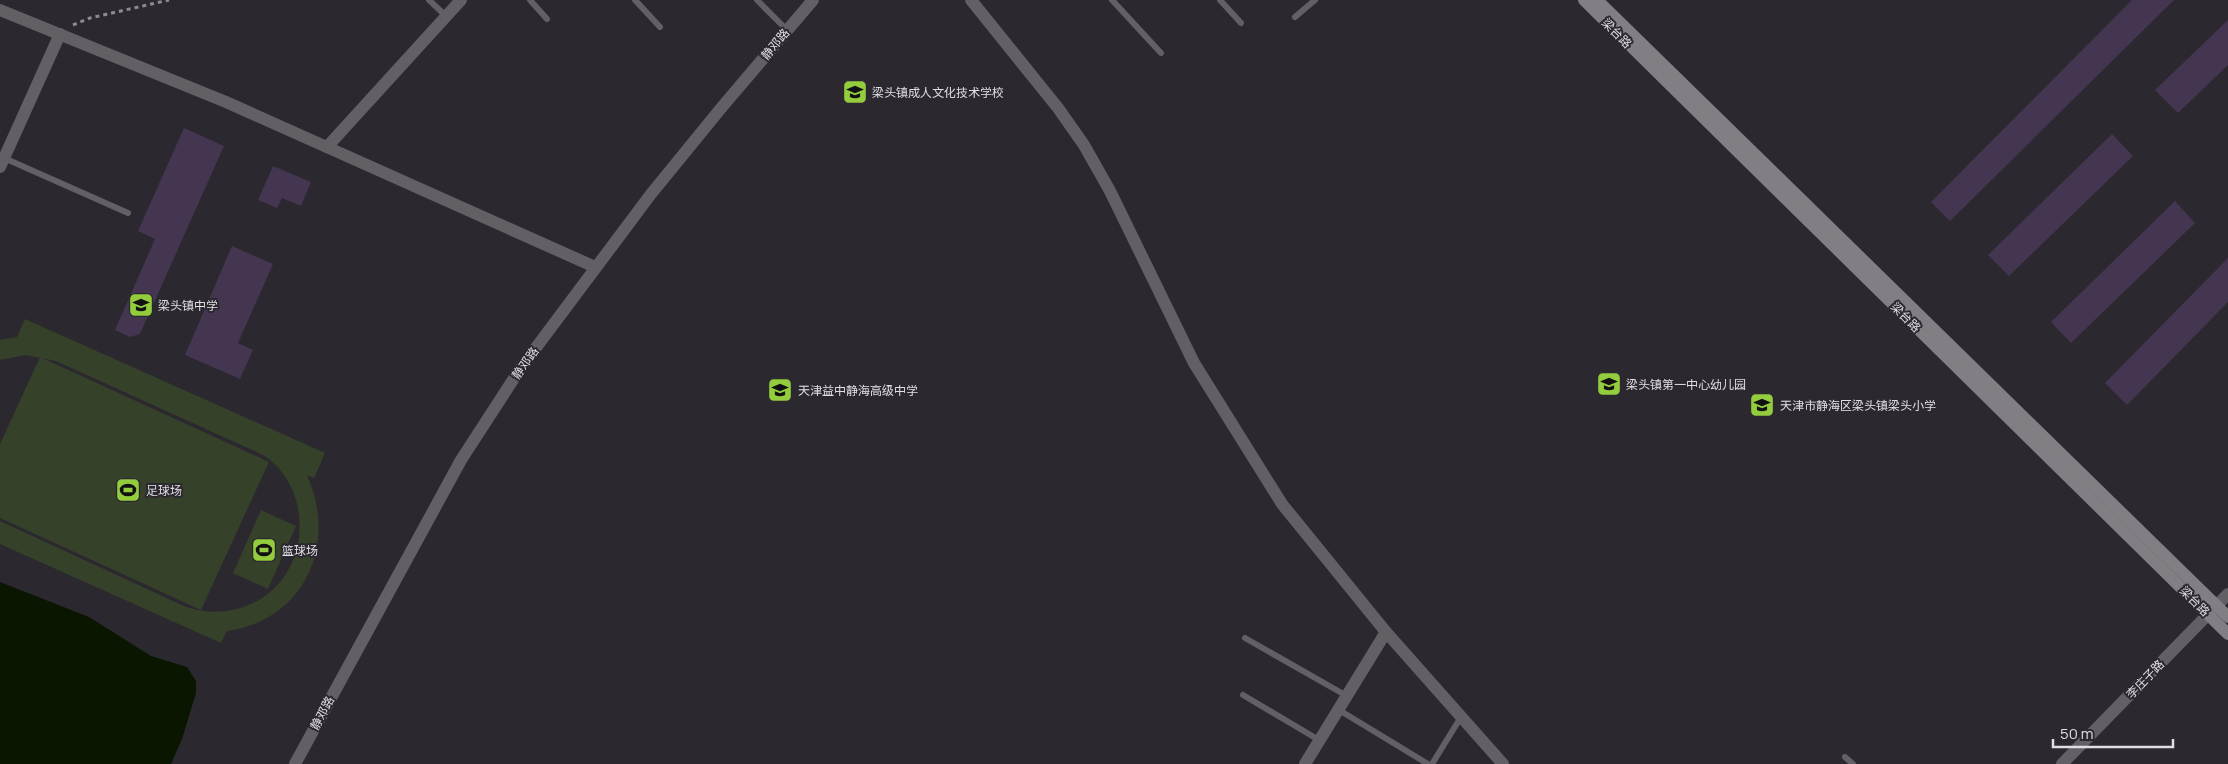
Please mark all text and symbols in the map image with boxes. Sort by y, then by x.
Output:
street label: 梁台路 [1598,14,1636,52]
street label: 静邓路 [757,25,793,63]
school or university icon: 梁头镇成人文化技术学校 [842,79,868,105]
place label: 梁头镇成人文化技术学校 [872,84,1004,101]
school or university icon: 梁头镇中学 [128,292,154,318]
place label: 梁头镇中学 [158,297,218,314]
street label: 梁台路 [1887,298,1925,336]
street label: 静邓路 [508,343,542,383]
school or university icon: 梁头镇第一中心幼儿园 [1596,371,1622,397]
place label: 梁头镇第一中心幼儿园 [1626,376,1746,393]
school or university icon: 天津益中静海高级中学 [767,377,793,403]
place label: 天津益中静海高级中学 [798,382,918,399]
school or university icon: 天津市静海区梁头镇梁头小学 [1749,392,1775,418]
place label: 天津市静海区梁头镇梁头小学 [1780,397,1936,414]
sports icon: 足球场 [115,477,141,503]
place label: 足球场 [146,482,182,499]
sports icon: 篮球场 [251,537,277,563]
place label: 篮球场 [282,542,318,559]
street label: 梁台路 [2176,582,2214,620]
street label: 李庄子路 [2122,656,2168,702]
street label: 静邓路 [306,693,338,733]
scale bar [2053,716,2173,748]
text: 50 m [2060,723,2094,744]

